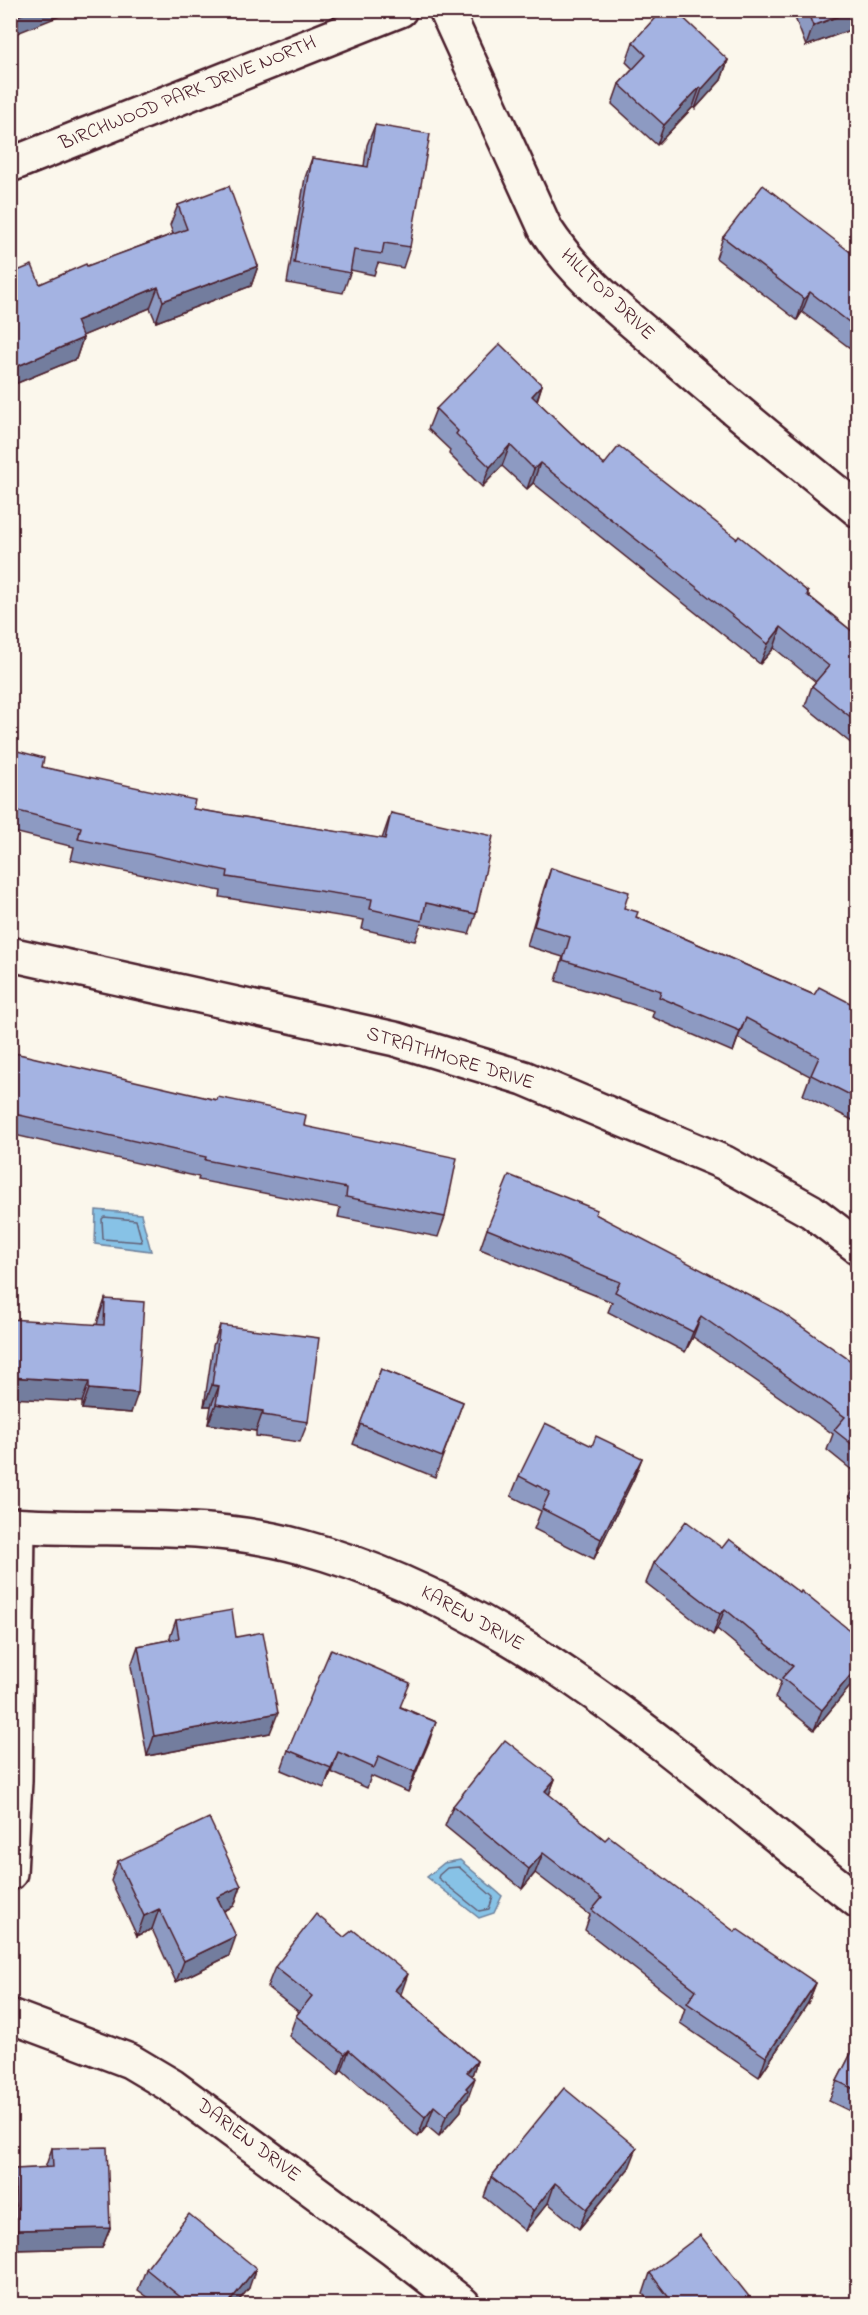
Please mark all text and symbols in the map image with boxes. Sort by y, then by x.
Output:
street label: BIRCHWOOD PARK DRIVE NORTH [54,29,321,159]
street label: HILLTOP DRIVE [553,242,661,348]
street label: STRATHMORE DRIVE [363,1020,537,1098]
street label: KAREN DRIVE [415,1579,529,1659]
street label: DARIEN DRIVE [189,2091,306,2190]

